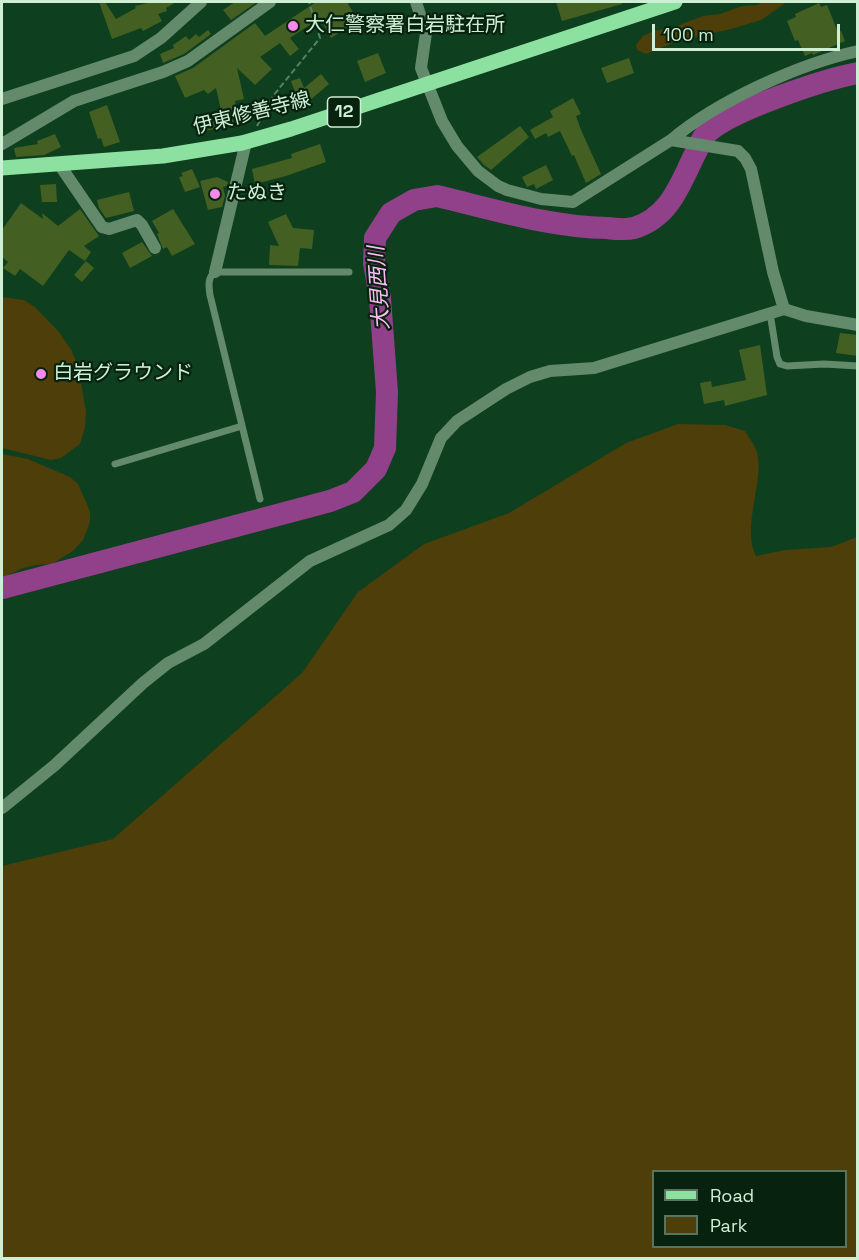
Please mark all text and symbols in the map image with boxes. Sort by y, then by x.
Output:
scale bar [655,12,842,50]
place label: 大仁警察署白岩駐在所 [305,14,505,38]
marker: 大仁警察署白岩駐在所 [286,19,300,33]
text: 100 m [663,23,714,46]
street label: 伊東修善寺線 [191,88,313,140]
road number: 12 [328,97,360,127]
place label: たぬき [227,182,287,206]
marker: たぬき [208,187,222,201]
water label: 大見西川 [365,245,395,331]
place label: 白岩グラウンド [53,362,193,386]
marker: 白岩グラウンド [34,367,48,381]
legend [652,1170,847,1248]
text: Road [710,1184,754,1207]
text: Park [710,1214,747,1237]

